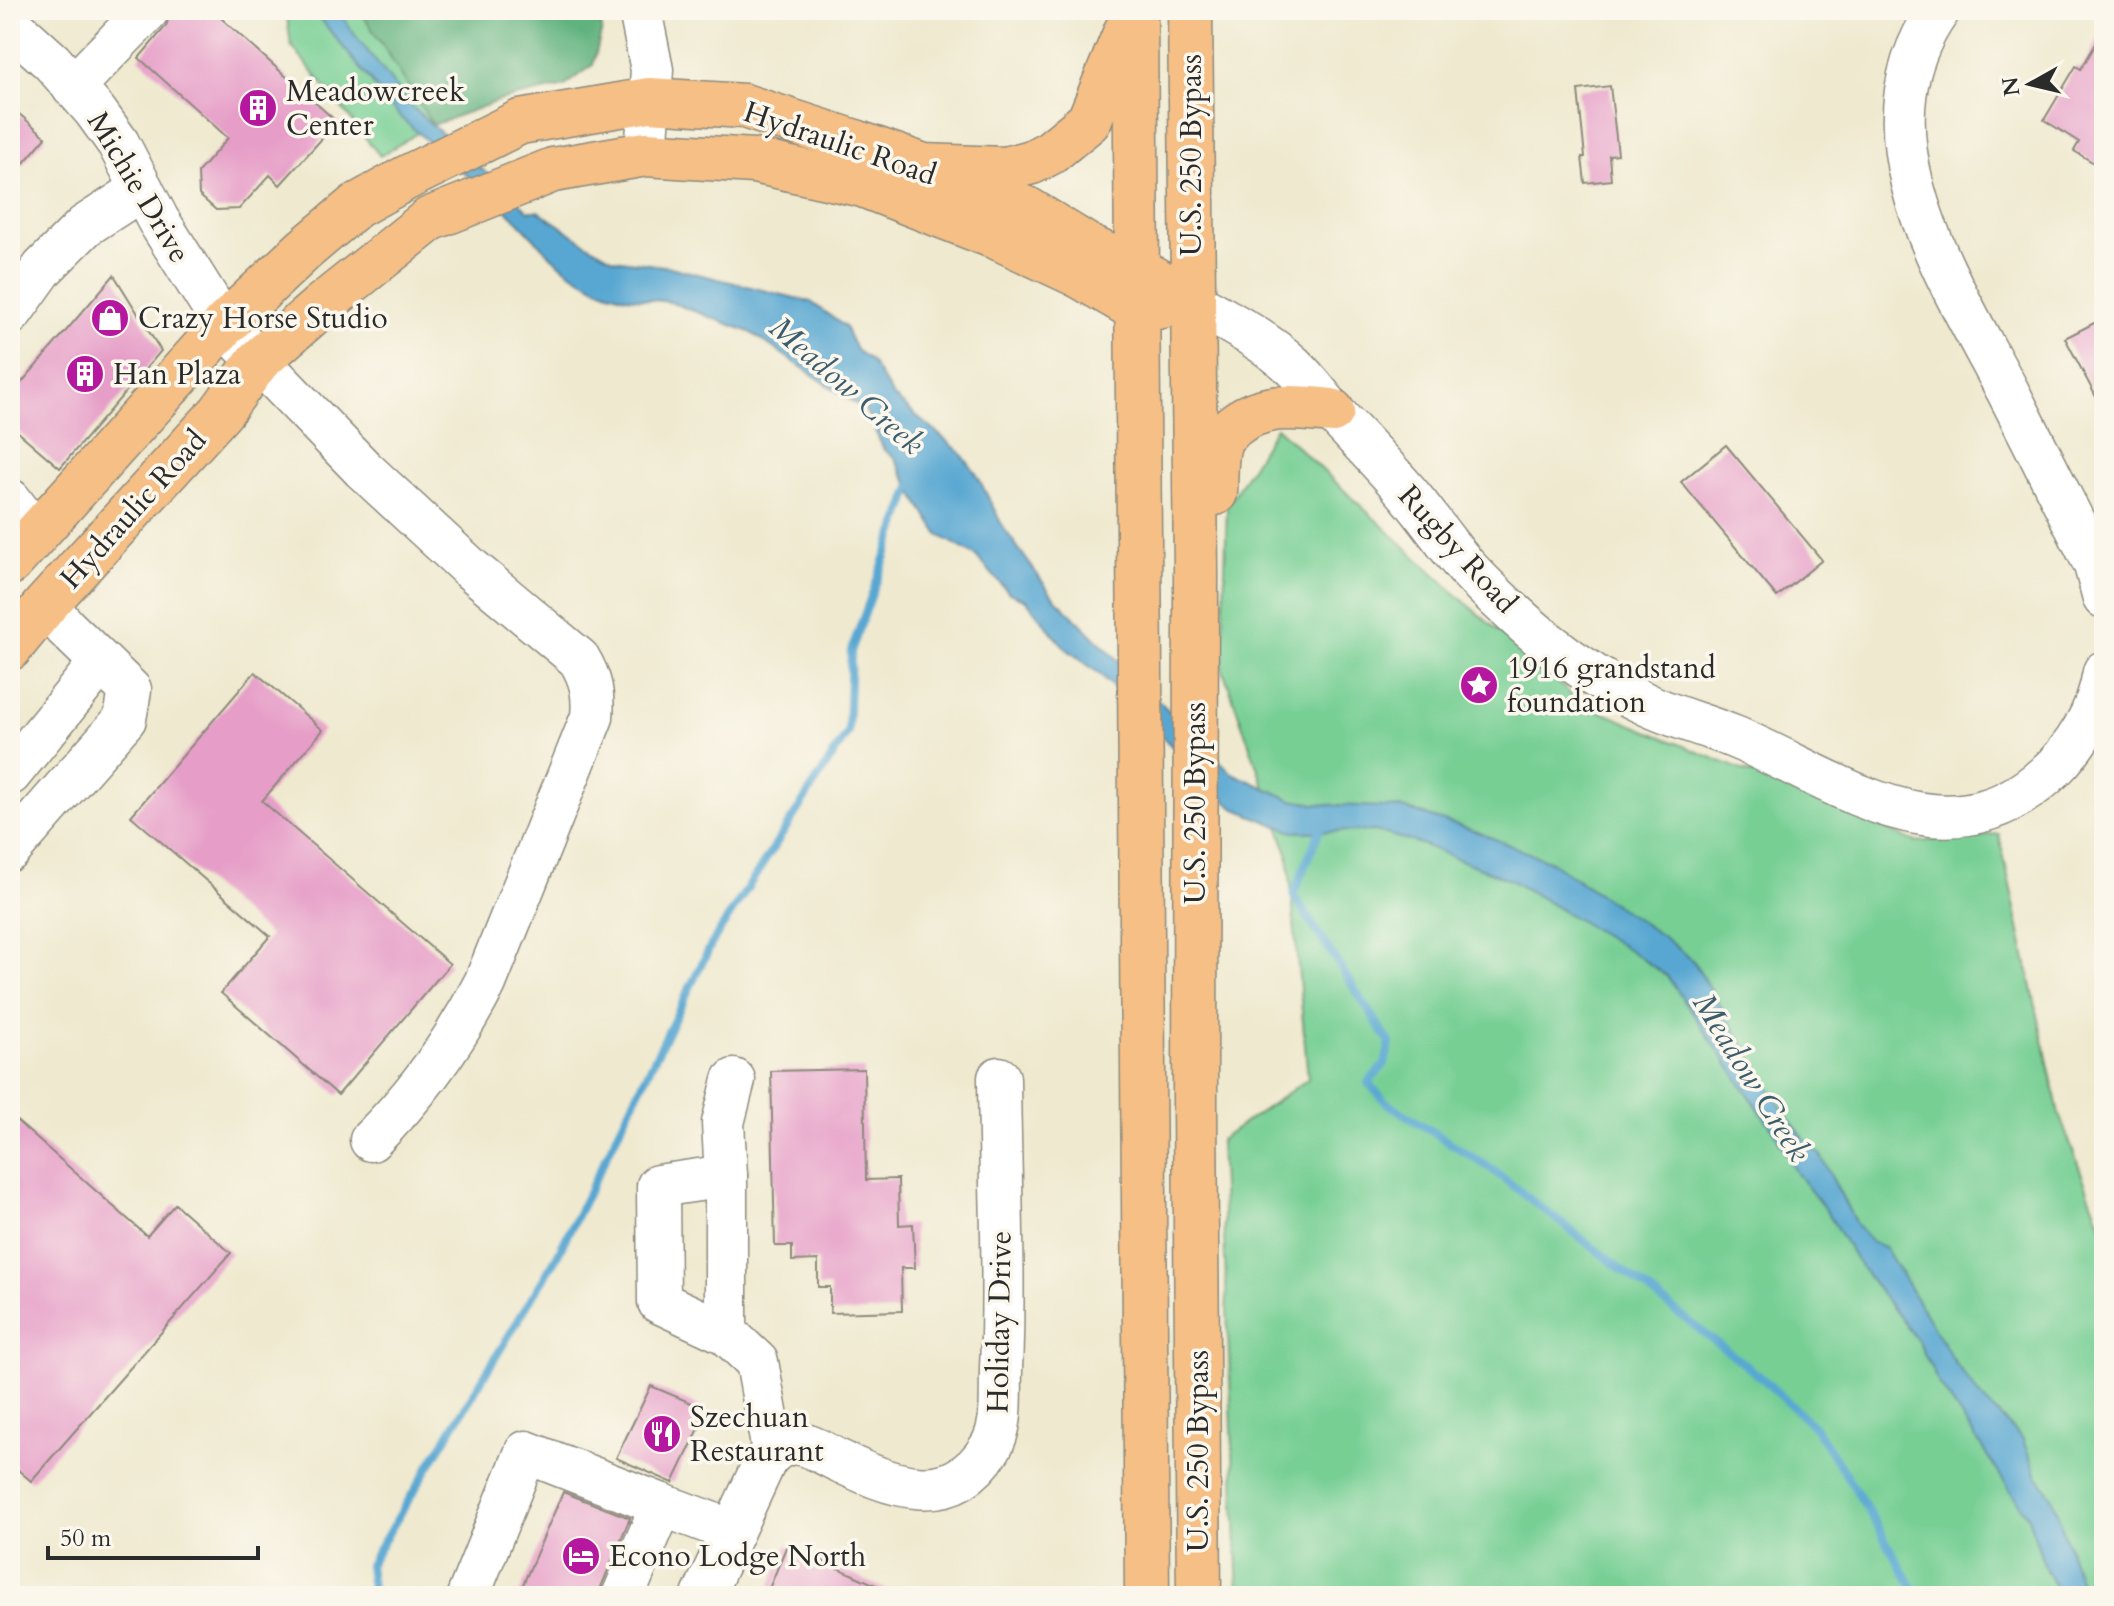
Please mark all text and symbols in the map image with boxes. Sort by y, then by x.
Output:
north arrow [1990,44,2070,124]
street label: U.S. 250 Bypass [1171,54,1212,256]
place label: Meadowcreek Center [286,71,465,146]
text: N [1995,75,2027,98]
building icon: Meadowcreek Center [237,87,279,129]
street label: Hydraulic Road [738,91,942,196]
street label: Michie Drive [77,104,200,270]
shop icon: Crazy Horse Studio [89,297,131,339]
place label: Crazy Horse Studio [138,298,388,339]
water label: Meadow Creek [760,306,933,465]
building icon: Han Plaza [64,353,106,395]
place label: Han Plaza [113,354,241,395]
street label: Hydraulic Road [51,421,216,598]
street label: Rugby Road [1389,476,1526,623]
place label: 1916 grandstand foundation [1507,648,1716,723]
place icon: 1916 grandstand foundation [1458,664,1500,706]
street label: U.S. 250 Bypass [1175,702,1216,904]
water label: Meadow Creek [1682,985,1821,1171]
street label: Holiday Drive [977,1230,1022,1414]
street label: U.S. 250 Bypass [1178,1350,1219,1552]
place label: Szechuan Restaurant [690,1397,824,1472]
restaurant icon: Szechuan Restaurant [641,1413,683,1455]
scale bar [48,1510,258,1560]
text: 50 m [60,1522,112,1555]
hotel icon: Econo Lodge North [560,1535,602,1577]
place label: Econo Lodge North [609,1536,867,1577]

